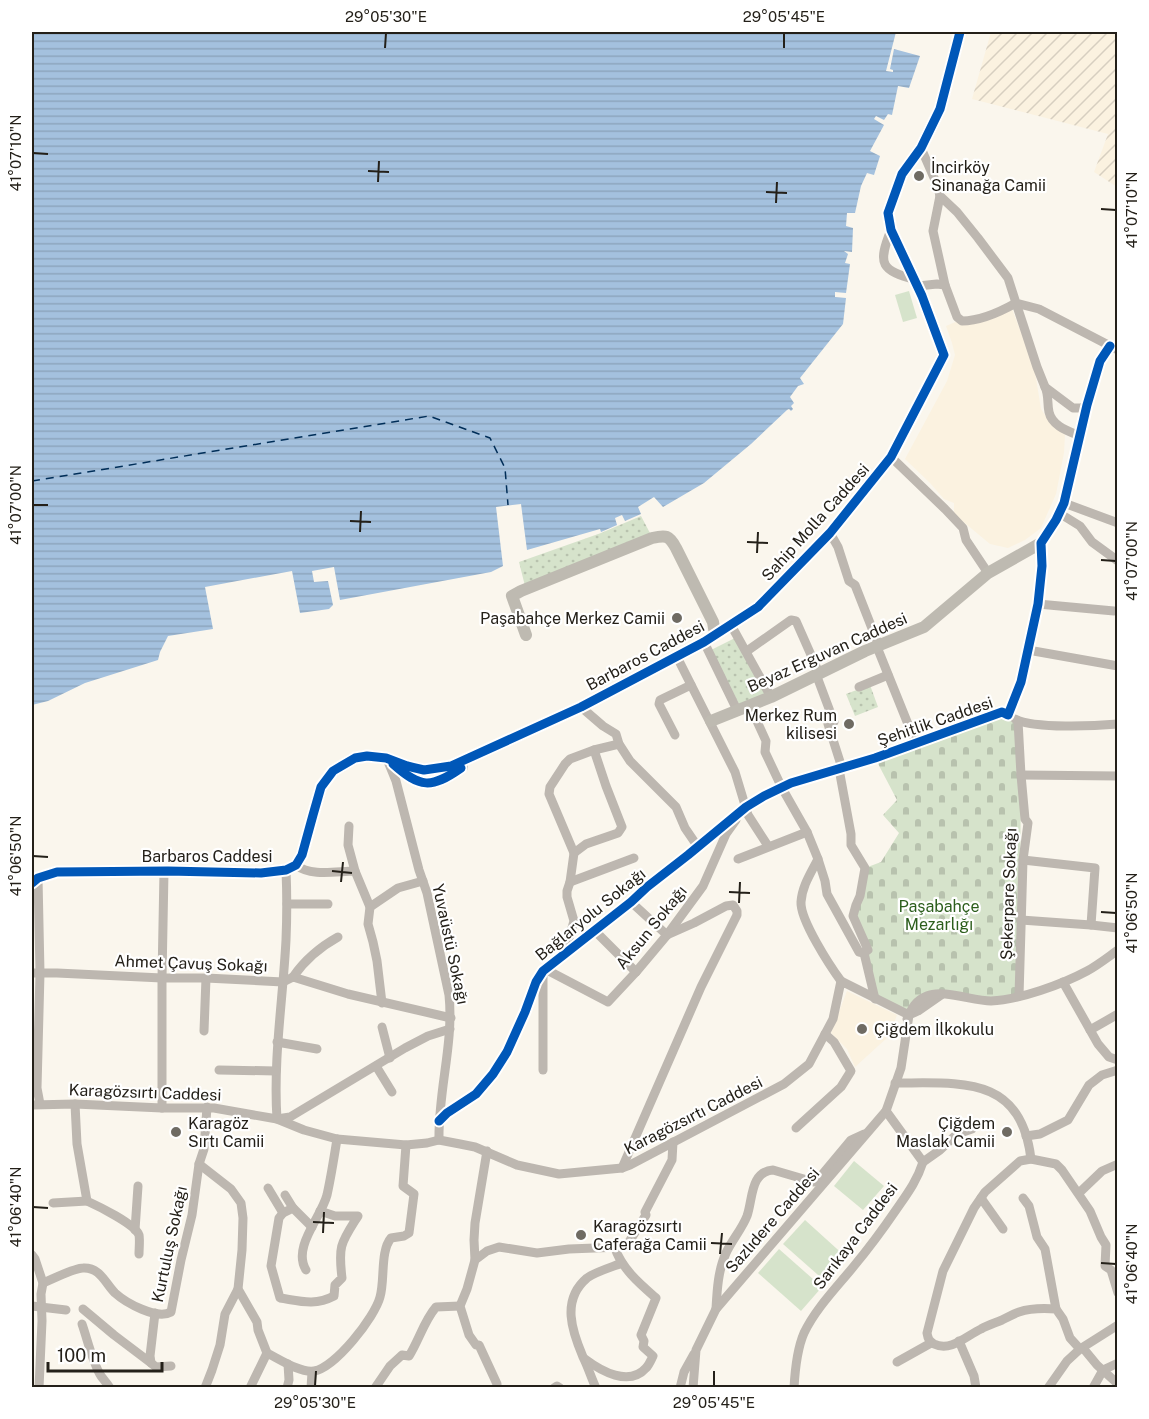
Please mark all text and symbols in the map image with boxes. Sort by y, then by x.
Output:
text: 29°05'30"E [345,8,427,25]
text: 29°05'45"E [743,8,825,25]
text: 41°07'10"N [7,114,24,192]
place label: İncirköy Sinanağa Camii [931,157,1046,195]
marker: İncirköy Sinanağa Camii [912,169,926,183]
text: 41°07'10"N [1123,171,1140,249]
street label: Sahip Molla Caddesi [758,460,873,585]
text: 41°07'00"N [7,465,24,545]
text: 41°07'00"N [1123,521,1140,601]
place label: Paşabahçe Merkez Camii [480,609,665,628]
street label: Beyaz Erguvan Caddesi [744,609,910,696]
marker: Paşabahçe Merkez Camii [670,611,684,625]
street label: Barbaros Caddesi [583,616,708,695]
street label: Şehitlik Caddesi [875,693,995,750]
place label: Merkez Rum kilisesi [745,706,837,743]
marker: Merkez Rum kilisesi [842,717,856,731]
text: 41°06'50"N [7,815,24,897]
street label: Şekerpare Sokağı [997,828,1020,960]
street label: Barbaros Caddesi [141,847,273,866]
street label: Bağlaryolu Sokağı [531,864,649,965]
text: 41°06'50"N [1123,872,1140,954]
street label: Yuvaüstü Sokağı [428,882,473,1006]
street label: Aksun Sokağı [612,882,691,973]
park label: Paşabahçe Mezarlığı [898,897,980,934]
street label: Ahmet Çavuş Sokağı [114,951,268,976]
place label: Çiğdem İlkokulu [874,1019,994,1039]
marker: Çiğdem İlkokulu [855,1022,869,1036]
street label: Karagözsırtı Caddesi [621,1072,766,1159]
street label: Karagözsırtı Caddesi [68,1080,222,1105]
place label: Karagöz Sırtı Camii [188,1114,264,1151]
place label: Çiğdem Maslak Camii [896,1114,995,1151]
marker: Karagöz Sırtı Camii [169,1125,183,1139]
marker: Çiğdem Maslak Camii [1000,1125,1014,1139]
street label: Sazlıdere Caddesi [721,1164,823,1277]
text: 41°06'40"N [7,1167,24,1247]
street label: Sarıkaya Caddesi [809,1179,902,1293]
street label: Kurtuluş Sokağı [148,1184,191,1304]
place label: Karagözsırtı Caferağa Camii [593,1217,707,1254]
text: 41°06'40"N [1123,1224,1140,1304]
marker: Karagözsırtı Caferağa Camii [574,1228,588,1242]
scale bar [48,1335,162,1373]
text: 100 m [57,1345,106,1366]
text: 29°05'30"E [274,1394,356,1411]
text: 29°05'45"E [673,1394,755,1411]

